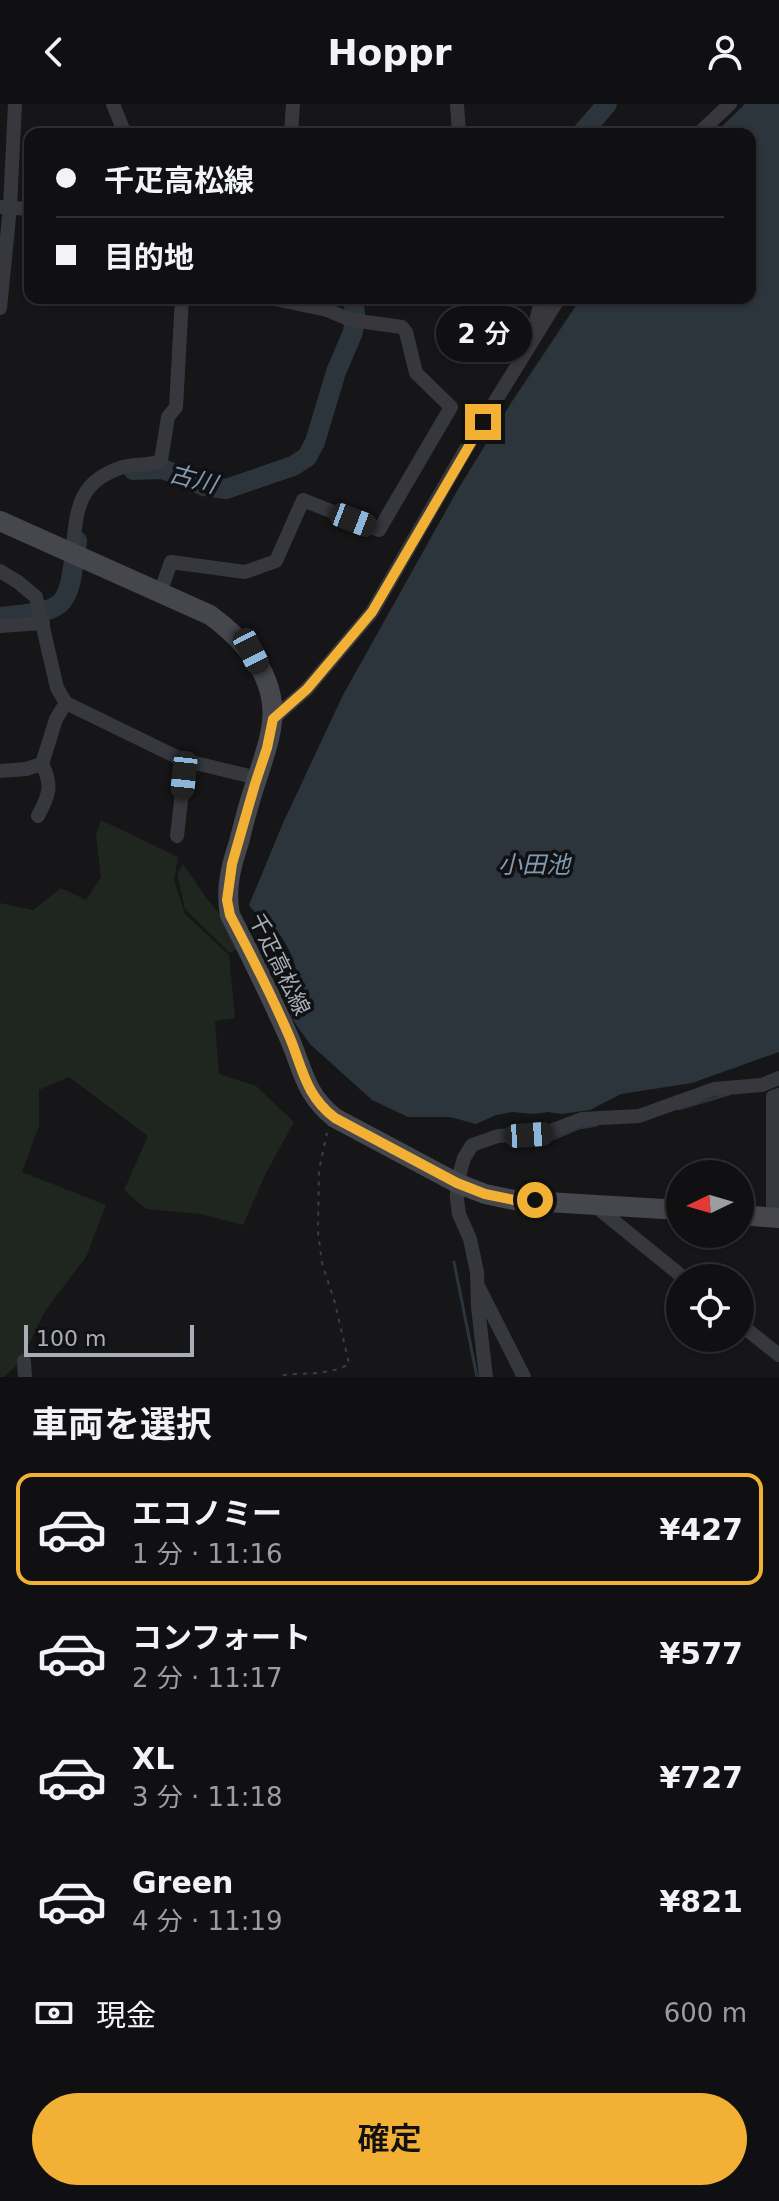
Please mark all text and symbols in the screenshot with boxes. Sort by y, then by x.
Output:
icon: back [32,30,76,74]
icon: person [703,30,747,74]
text: Hoppr [327,32,452,73]
text: 千疋高松線 [104,163,254,198]
text: 目的地 [104,240,194,275]
callout: 2 分 [435,306,531,362]
text: 2 分 [457,319,511,349]
route end [465,404,501,440]
water label: 古川 [166,459,223,500]
car [326,500,380,540]
car [229,624,273,678]
car [170,750,198,800]
water label: 小田池 [498,851,572,879]
street label: 千疋高松線 [244,909,315,1019]
car [504,1121,554,1149]
north arrow [666,1160,754,1248]
map controls [666,1160,754,1352]
route start [517,1182,553,1218]
button: locate [666,1264,754,1352]
scale bar [24,1321,194,1357]
text: 100 m [36,1326,106,1351]
text: 車両を選択 [32,1404,212,1445]
icon: car [36,1493,108,1565]
text: エコノミー [132,1496,282,1531]
text: ¥427 [660,1512,743,1547]
text: 1 分 · 11:16 [132,1539,283,1569]
icon: car [36,1617,108,1689]
text: コンフォート [132,1620,311,1655]
text: ¥577 [660,1636,743,1671]
text: 2 分 · 11:17 [132,1663,283,1693]
icon: car [36,1741,108,1813]
text: XL [132,1741,174,1776]
text: ¥727 [660,1760,743,1795]
text: 3 分 · 11:18 [132,1782,283,1812]
icon: car [36,1865,108,1937]
text: Green [132,1865,233,1900]
text: ¥821 [660,1884,743,1919]
text: 4 分 · 11:19 [132,1906,283,1936]
icon: cash [32,1991,76,2035]
text: 現金 [96,1998,156,2033]
text: 600 m [664,1998,747,2028]
button: 確定 [32,2093,747,2185]

